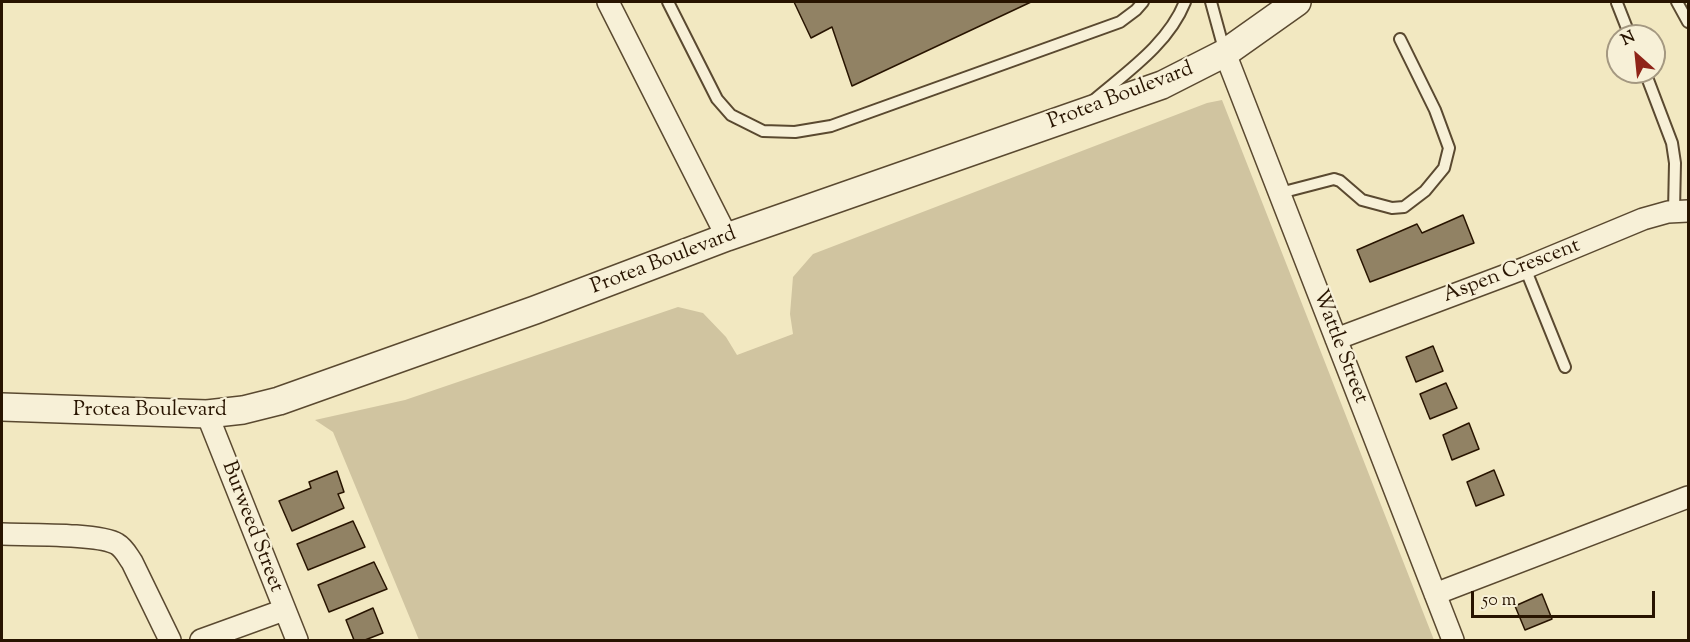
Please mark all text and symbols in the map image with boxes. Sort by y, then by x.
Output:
north arrow [1606,24,1666,84]
text: N [1618,26,1639,52]
street label: Protea Boulevard [1045,58,1197,136]
street label: Protea Boulevard [588,223,740,301]
street label: Aspen Crescent [1440,234,1584,310]
street label: Wattle Street [1306,286,1372,408]
street label: Protea Boulevard [73,398,227,424]
street label: Burweed Street [214,458,288,596]
scale bar [1474,579,1658,617]
text: 50 m [1482,588,1516,614]

